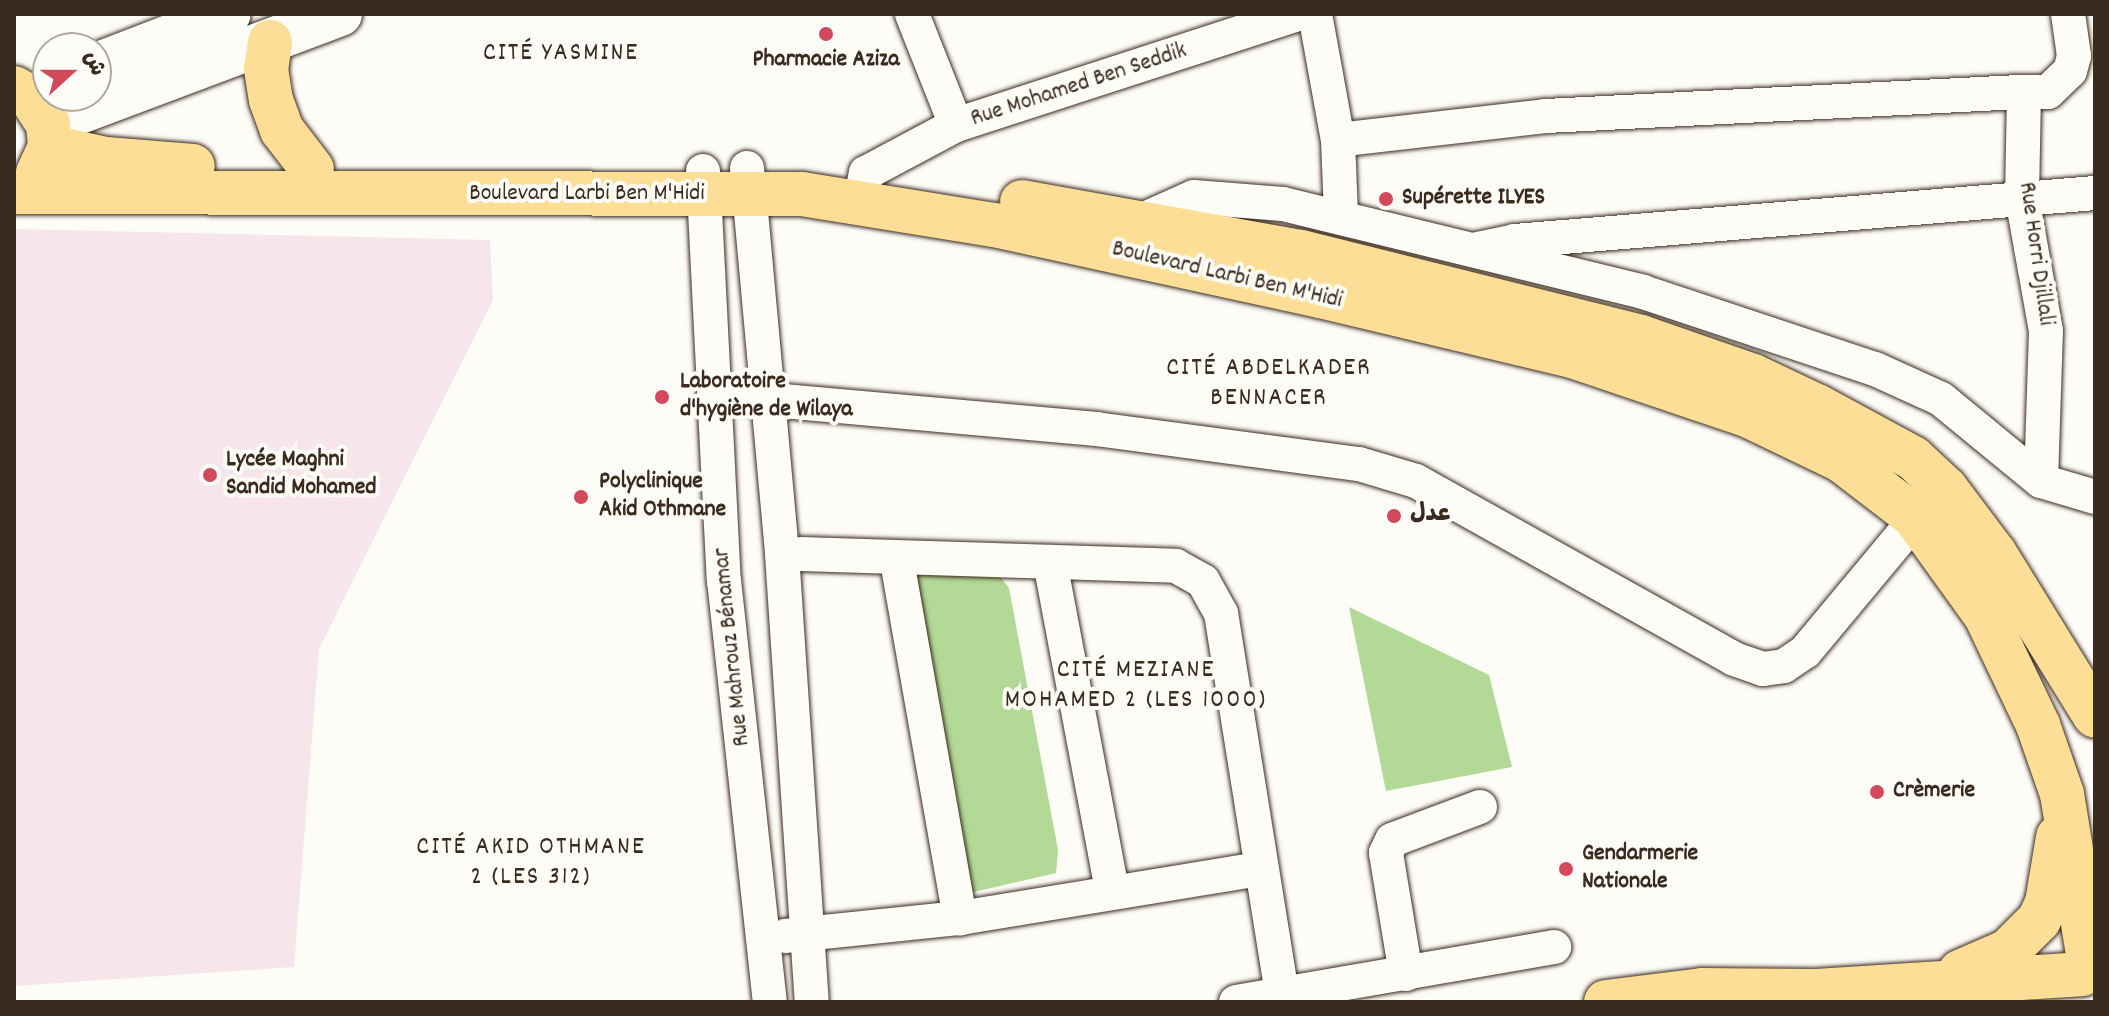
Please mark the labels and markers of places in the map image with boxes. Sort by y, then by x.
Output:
marker: Pharmacie Aziza [817,25,835,43]
place label: Pharmacie Aziza [753,47,899,75]
place label: Supérette ILYES [1402,185,1545,213]
marker: Supérette ILYES [1377,190,1395,208]
place label: Laboratoire d'hygiène de Wilaya [680,369,853,425]
marker: Laboratoire d'hygiène de Wilaya [651,386,673,408]
place label: Lycée Maghni Sandid Mohamed [226,447,377,503]
marker: Lycée Maghni Sandid Mohamed [201,466,219,484]
place label: Polyclinique Akid Othmane [599,469,726,525]
marker: Polyclinique Akid Othmane [570,486,592,508]
place label: عدل [1410,502,1450,530]
marker: عدل [1385,507,1403,525]
place label: Crèmerie [1893,778,1975,806]
marker: Crèmerie [1868,783,1886,801]
place label: Gendarmerie Nationale [1582,841,1698,897]
marker: Gendarmerie Nationale [1557,860,1575,878]

